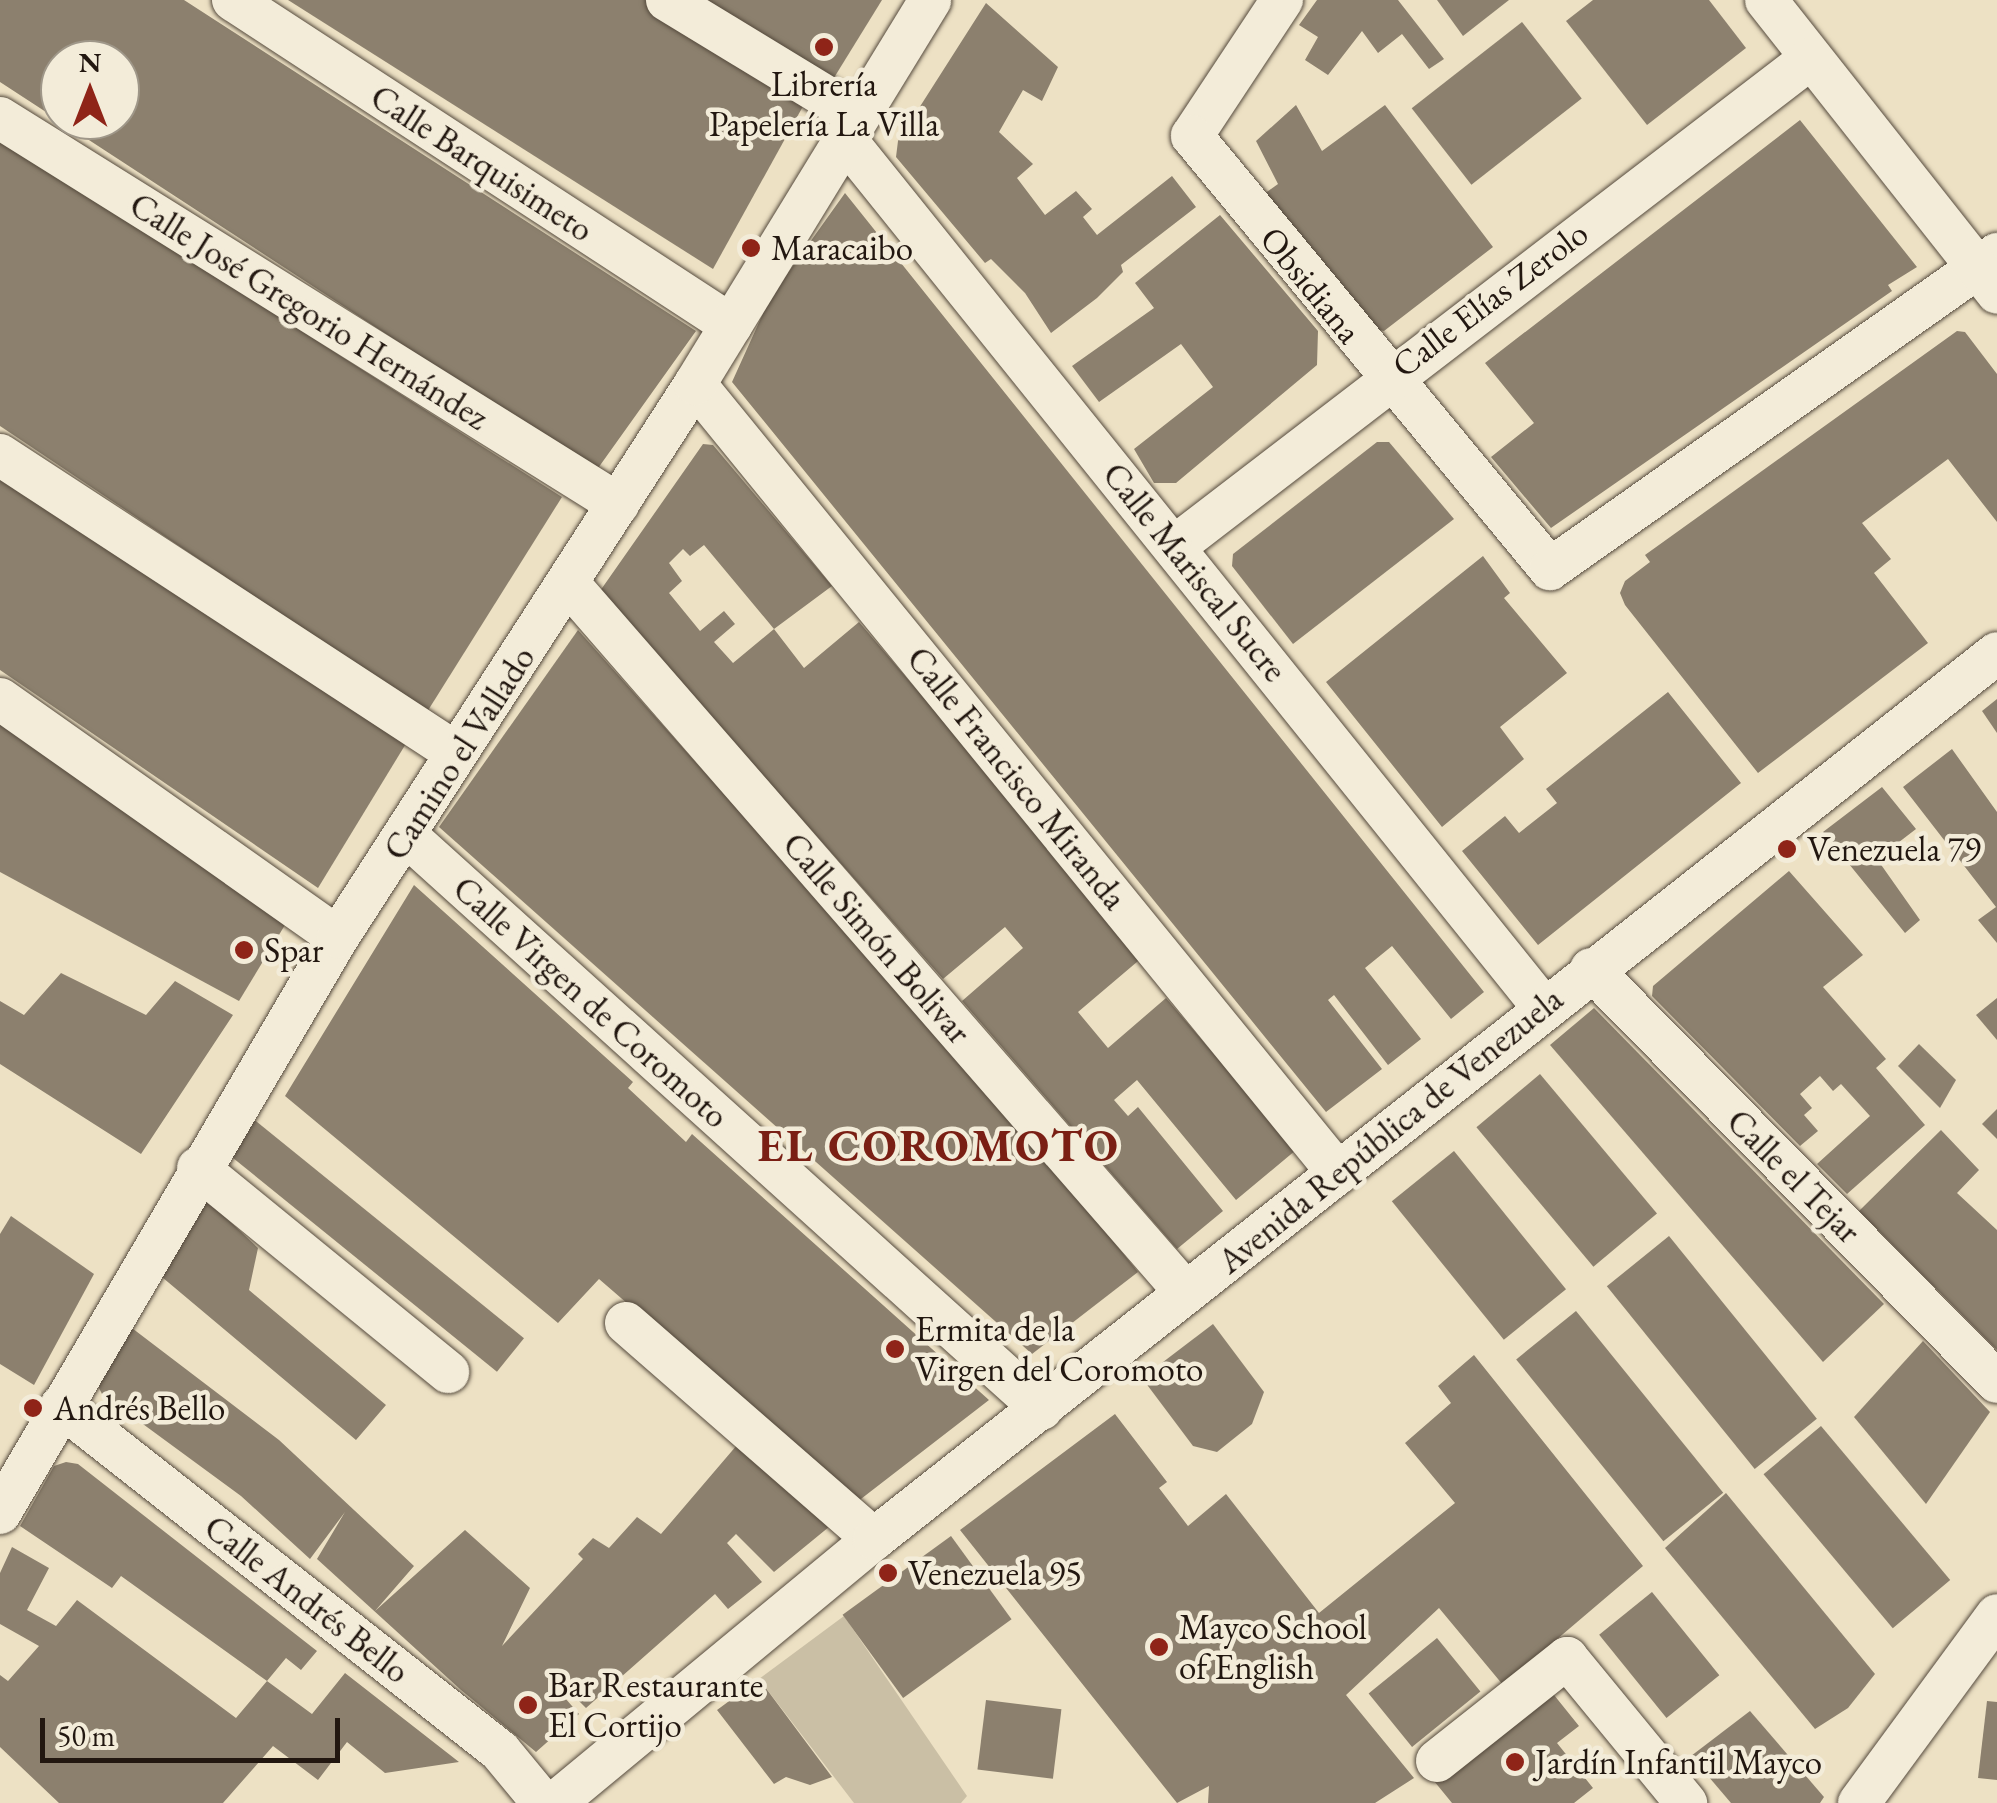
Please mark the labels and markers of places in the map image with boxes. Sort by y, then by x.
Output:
marker: Librería Papelería La Villa [813,36,835,58]
place label: Librería Papelería La Villa [709,63,939,145]
place label: Maracaibo [771,227,913,269]
marker: Maracaibo [740,237,762,259]
place label: Venezuela 79 [1807,828,1981,870]
marker: Venezuela 79 [1776,838,1798,860]
place label: Spar [264,929,323,971]
marker: Spar [233,939,255,961]
place label: Ermita de la Virgen del Coromoto [915,1308,1203,1390]
marker: Ermita de la Virgen del Coromoto [884,1338,906,1360]
place label: Andrés Bello [53,1387,225,1429]
marker: Andrés Bello [22,1397,44,1419]
place label: Venezuela 95 [908,1552,1082,1594]
marker: Venezuela 95 [877,1562,899,1584]
place label: Mayco School of English [1179,1606,1367,1688]
marker: Mayco School of English [1148,1636,1170,1658]
place label: Bar Restaurante El Cortijo [548,1664,763,1746]
marker: Bar Restaurante El Cortijo [517,1694,539,1716]
place label: Jardín Infantil Mayco [1535,1741,1822,1783]
marker: Jardín Infantil Mayco [1504,1751,1526,1773]

